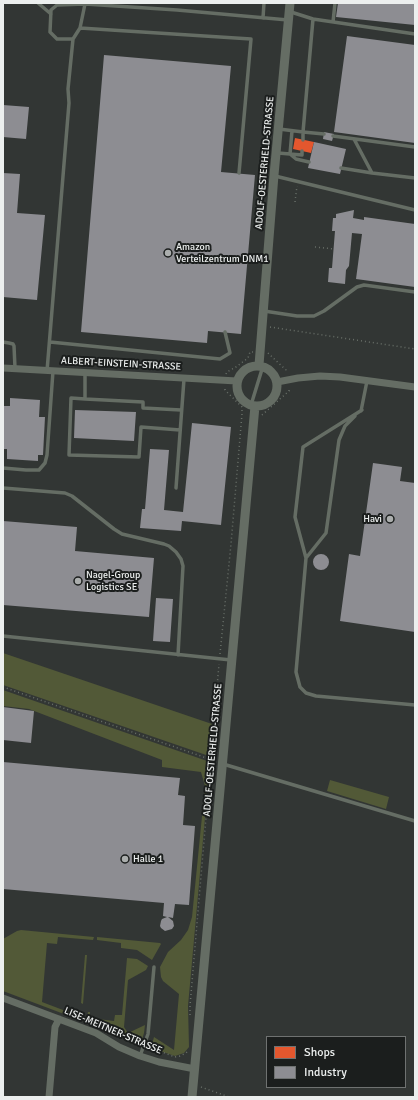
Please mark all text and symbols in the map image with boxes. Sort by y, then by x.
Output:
street label: ADOLF-OESTERHELD-STRASSE [253,96,277,230]
place label: Amazon Verteilzentrum DNM1 [176,241,269,264]
marker: Amazon Verteilzentrum DNM1 [163,248,173,258]
street label: ALBERT-EINSTEIN-STRASSE [61,355,181,373]
place label: Havi [363,513,382,525]
marker: Havi [385,514,395,524]
place label: Nagel-Group Logistics SE [86,569,140,592]
marker: Nagel-Group Logistics SE [73,576,83,586]
street label: ADOLF-OESTERHELD-STRASSE [201,683,225,817]
place label: Halle 1 [133,853,163,865]
marker: Halle 1 [120,854,130,864]
street label: LISE-MEITNER-STRASSE [62,1005,164,1057]
legend [266,1036,406,1088]
text: Shops [304,1045,335,1060]
text: Industry [304,1065,347,1080]

